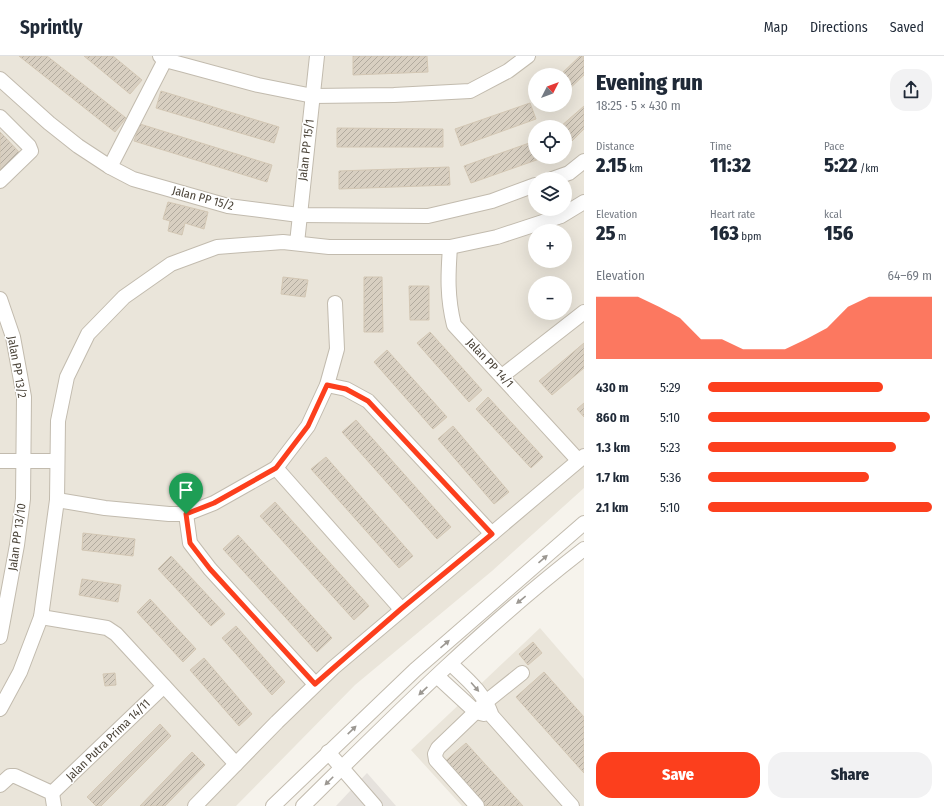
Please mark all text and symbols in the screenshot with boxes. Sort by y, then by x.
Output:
text: Sprintly [20,16,83,39]
text: Map [764,19,788,36]
text: Directions [810,19,868,36]
text: Saved [890,19,924,36]
north arrow [528,68,572,112]
map controls [528,68,572,320]
text: Evening run [596,69,703,96]
button: share [890,69,932,111]
text: 18:25 · 5 × 430 m [596,98,681,113]
street label: Jalan PP 15/1 [295,118,317,182]
button: locate [528,120,572,164]
text: Distance [596,140,635,153]
text: Time [710,140,732,153]
text: Pace [824,140,845,153]
text: 2.15 [596,153,627,177]
text: 11:32 [710,153,751,177]
text: 5:22 [824,153,857,177]
text: km [627,162,643,175]
text: /km [857,162,879,175]
button: layers [528,172,572,216]
street label: Jalan PP 15/2 [171,183,235,213]
text: Elevation [596,208,637,221]
text: Heart rate [710,208,755,221]
text: kcal [824,208,842,221]
text: 25 [596,221,615,245]
text: 163 [710,221,739,245]
text: 156 [824,221,853,245]
button: + [528,224,572,268]
text: m [615,230,626,243]
text: bpm [739,230,762,243]
text: Elevation [596,268,645,283]
text: 64–69 m [887,268,932,283]
button: − [528,276,572,320]
street label: Jalan PP 13/2 [5,335,29,399]
street label: Jalan PP 14/1 [464,335,516,391]
text: 430 m [596,380,628,395]
text: 5:29 [660,380,681,395]
text: 860 m [596,410,629,425]
text: 5:10 [660,410,680,425]
text: 1.3 km [596,440,630,455]
text: 5:23 [660,440,680,455]
text: 1.7 km [596,470,629,485]
text: 5:36 [660,470,681,485]
pin [169,473,203,514]
icon: arrive [175,479,197,501]
text: 2.1 km [596,500,628,515]
text: 5:10 [660,500,680,515]
street label: Jalan PP 13/10 [5,502,29,572]
one-way arrow [538,554,548,563]
one-way arrow [516,596,527,604]
one-way arrow [440,639,450,649]
one-way arrow [471,682,480,693]
one-way arrow [418,686,428,695]
street label: Jalan Putra Prima 14/11 [63,696,153,784]
one-way arrow [347,725,357,735]
button: Save [596,752,760,798]
button: Share [768,752,932,798]
one-way arrow [324,776,334,785]

